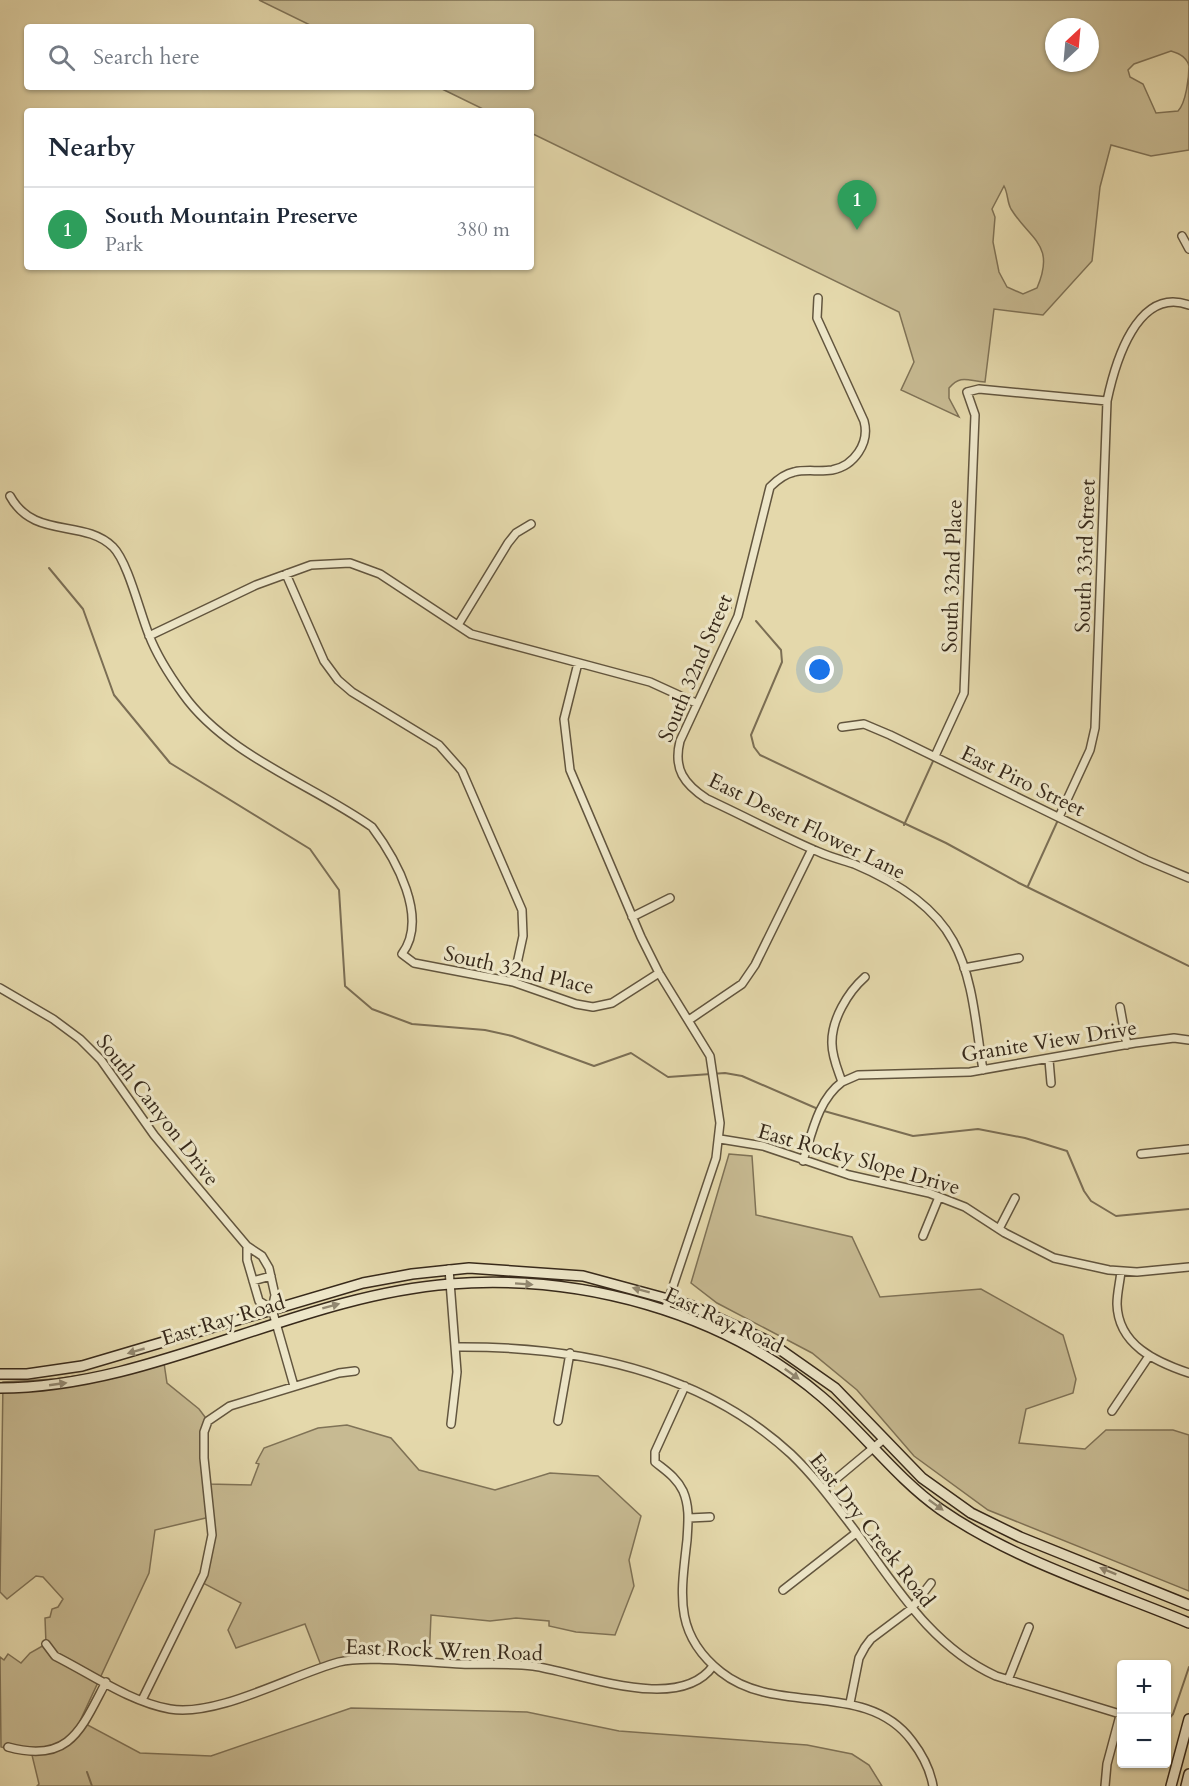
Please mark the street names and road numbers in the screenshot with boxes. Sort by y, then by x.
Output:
street label: South 33rd Street [1068,478,1103,633]
street label: South 32nd Place [935,499,970,653]
street label: South 32nd Street [651,589,740,747]
street label: East Piro Street [956,739,1090,824]
street label: East Desert Flower Lane [703,766,910,887]
street label: South 32nd Place [441,939,597,1002]
street label: Granite View Drive [959,1013,1139,1070]
street label: South Canyon Drive [89,1028,226,1192]
street label: East Rocky Slope Drive [754,1117,963,1202]
street label: East Ray Road [660,1280,788,1361]
street label: East Ray Road [158,1288,289,1353]
street label: East Dry Creek Road [802,1447,941,1614]
street label: East Rock Wren Road [345,1633,543,1668]

